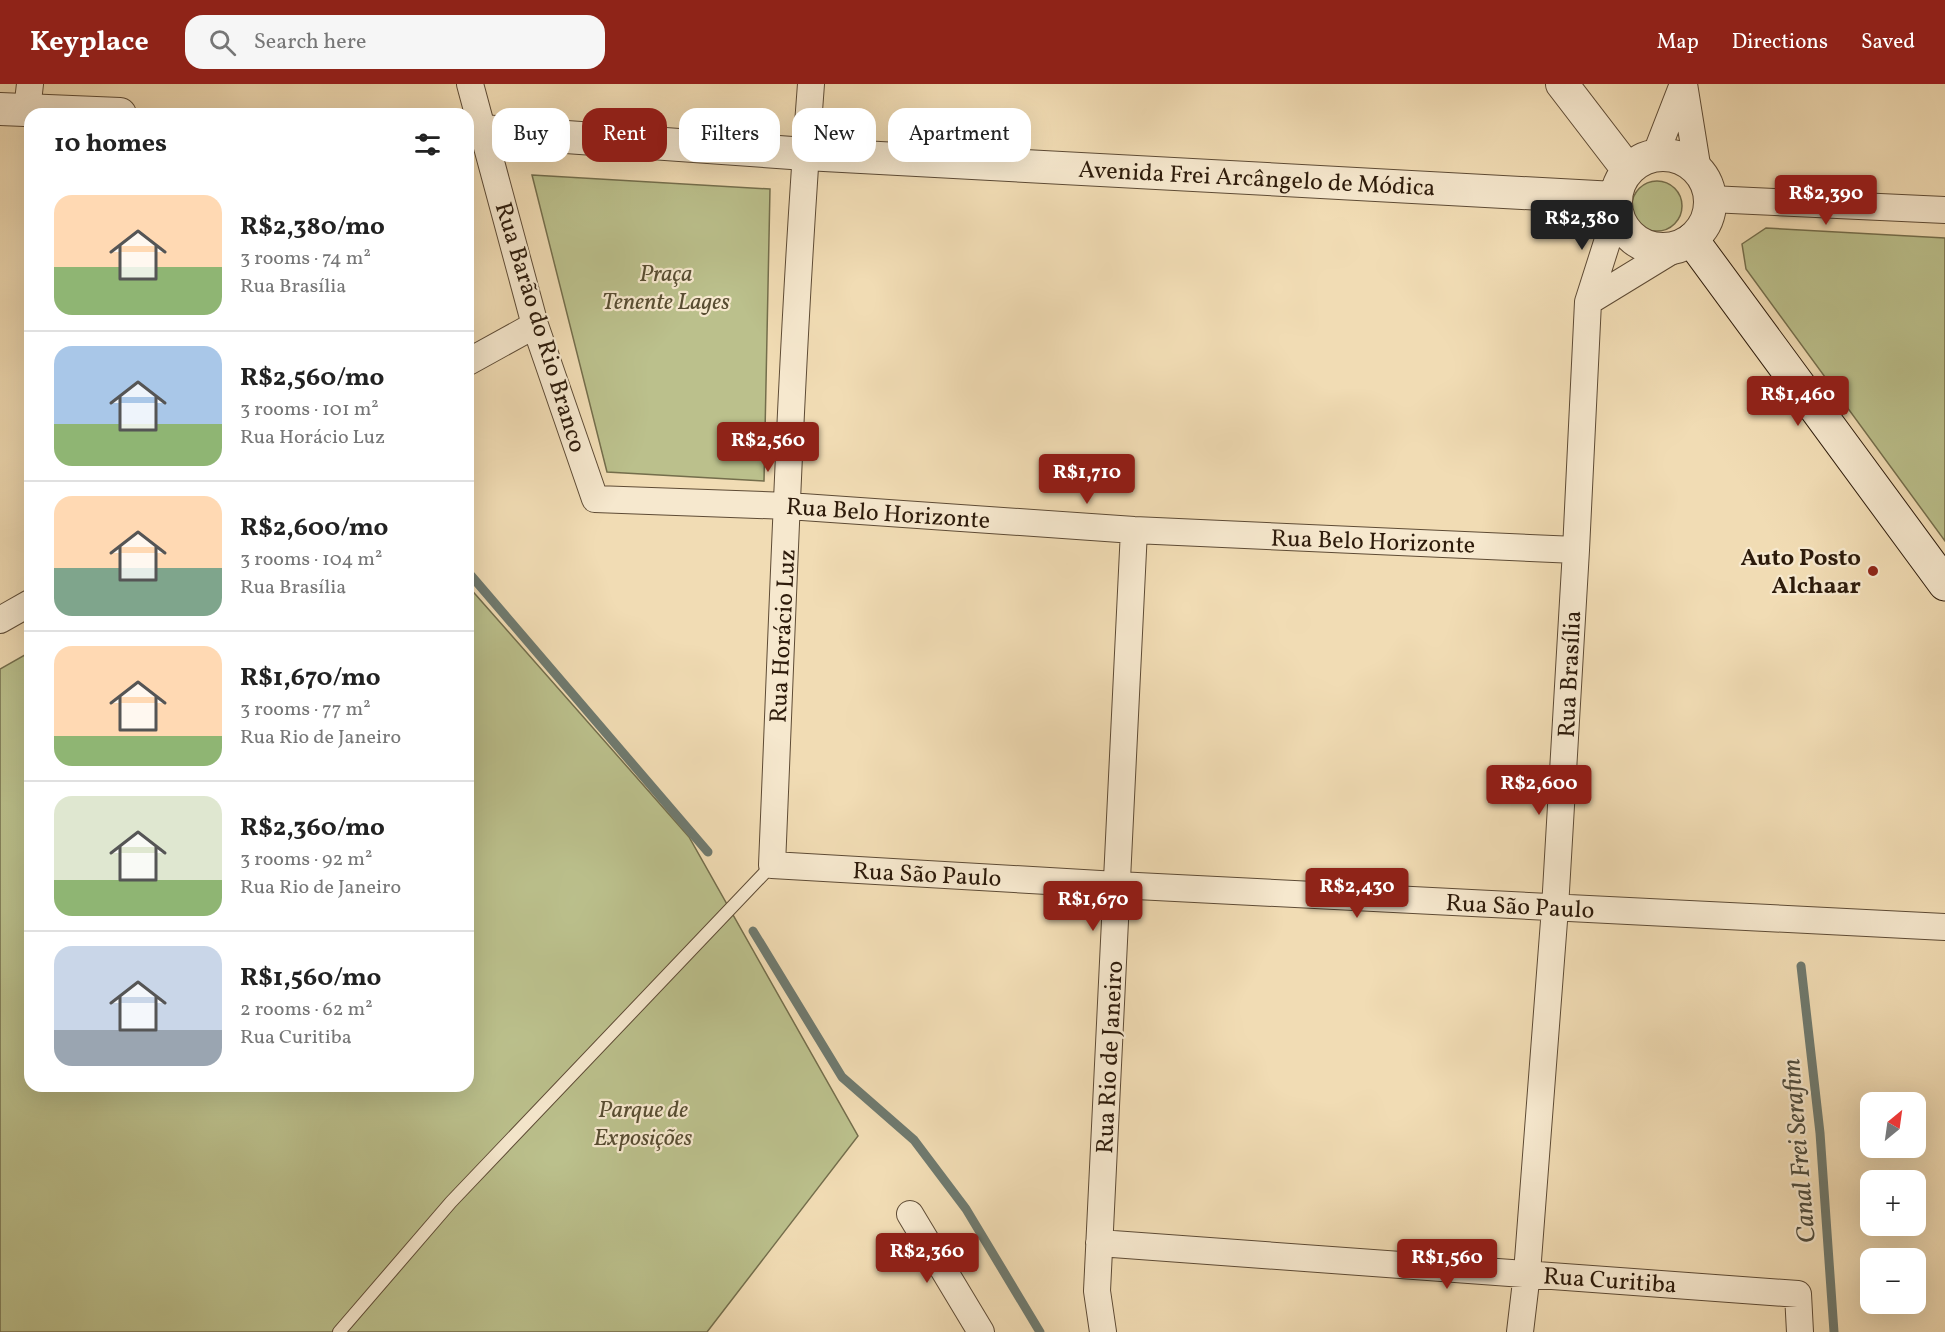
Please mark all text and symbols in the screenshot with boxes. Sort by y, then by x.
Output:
search box [185,15,605,69]
text: Keyplace [30,23,149,62]
icon: search [206,26,239,59]
text: Search here [254,27,366,58]
text: Map [1657,28,1699,57]
text: Directions [1732,28,1828,57]
text: Saved [1861,28,1915,57]
chip: Buy [492,108,570,162]
chip: Rent [582,108,667,162]
chip: Filters [679,108,780,162]
chip: New [792,108,876,162]
chip: Apartment [888,108,1031,162]
text: 10 homes [54,126,167,162]
icon: filters [411,128,444,161]
street label: Avenida Frei Arcângelo de Módica [1078,154,1436,206]
pin: R$2,390 [1771,175,1881,226]
text: R$2,390 [1789,180,1863,208]
street label: Rua Barão do Rio Branco [485,198,593,457]
pin: R$2,380 [1527,200,1637,251]
text: R$2,380 [1545,205,1619,233]
text: R$2,380/mo [240,209,385,245]
icon: home [102,219,174,291]
text: 3 rooms · 74 m² [240,245,371,273]
park label: Praça Tenente Lages [602,258,730,320]
text: Rua Brasília [240,273,346,301]
text: R$2,560/mo [240,360,384,396]
icon: home [102,370,174,442]
pin: R$1,460 [1743,376,1853,427]
text: R$1,460 [1761,381,1835,409]
text: 3 rooms · 101 m² [240,396,379,424]
pin: R$2,560 [713,422,823,473]
text: Rua Horácio Luz [240,424,385,452]
text: R$2,560 [731,427,805,455]
pin: R$1,710 [1032,454,1142,505]
text: R$1,710 [1053,459,1121,487]
street label: Rua Belo Horizonte [785,491,991,539]
text: R$2,600/mo [240,510,388,546]
icon: home [102,520,174,592]
street label: Rua Belo Horizonte [1270,522,1476,564]
place label: Auto Posto Alchaar [1741,542,1861,604]
text: 3 rooms · 104 m² [240,546,382,574]
street label: Rua Horácio Luz [762,548,806,724]
marker: Auto Posto Alchaar [1866,564,1880,578]
text: Rua Brasília [240,574,346,602]
street label: Rua Brasília [1551,610,1591,739]
text: R$1,670/mo [240,660,381,696]
icon: home [102,670,174,742]
text: 3 rooms · 77 m² [240,696,371,724]
text: Rua Rio de Janeiro [240,724,401,752]
pin: R$2,600 [1484,765,1594,816]
text: R$2,600 [1500,770,1578,798]
text: R$2,360/mo [240,810,385,846]
icon: home [102,820,174,892]
text: 3 rooms · 92 m² [240,846,372,874]
street label: Rua São Paulo [852,855,1002,897]
pin: R$2,430 [1302,868,1412,919]
text: R$2,430 [1319,873,1395,901]
text: Rua Rio de Janeiro [240,874,401,902]
pin: R$1,670 [1038,881,1148,932]
text: R$1,670 [1057,886,1129,914]
street label: Rua São Paulo [1445,887,1595,929]
text: R$1,560/mo [240,960,381,996]
street label: Rua Rio de Janeiro [1089,960,1133,1154]
icon: home [102,970,174,1042]
text: 2 rooms · 62 m² [240,996,373,1024]
text: Rua Curitiba [240,1024,352,1052]
water label: Canal Frei Serafim [1774,1057,1826,1245]
north arrow [1860,1092,1926,1158]
map controls [1860,1092,1926,1314]
park label: Parque de Exposições [594,1094,693,1156]
button: + [1860,1170,1926,1236]
pin: R$2,360 [872,1233,982,1284]
text: R$2,360 [890,1238,964,1266]
pin: R$1,560 [1392,1239,1502,1290]
text: R$1,560 [1411,1244,1483,1272]
button: − [1860,1248,1926,1314]
street label: Rua Curitiba [1542,1260,1678,1304]

